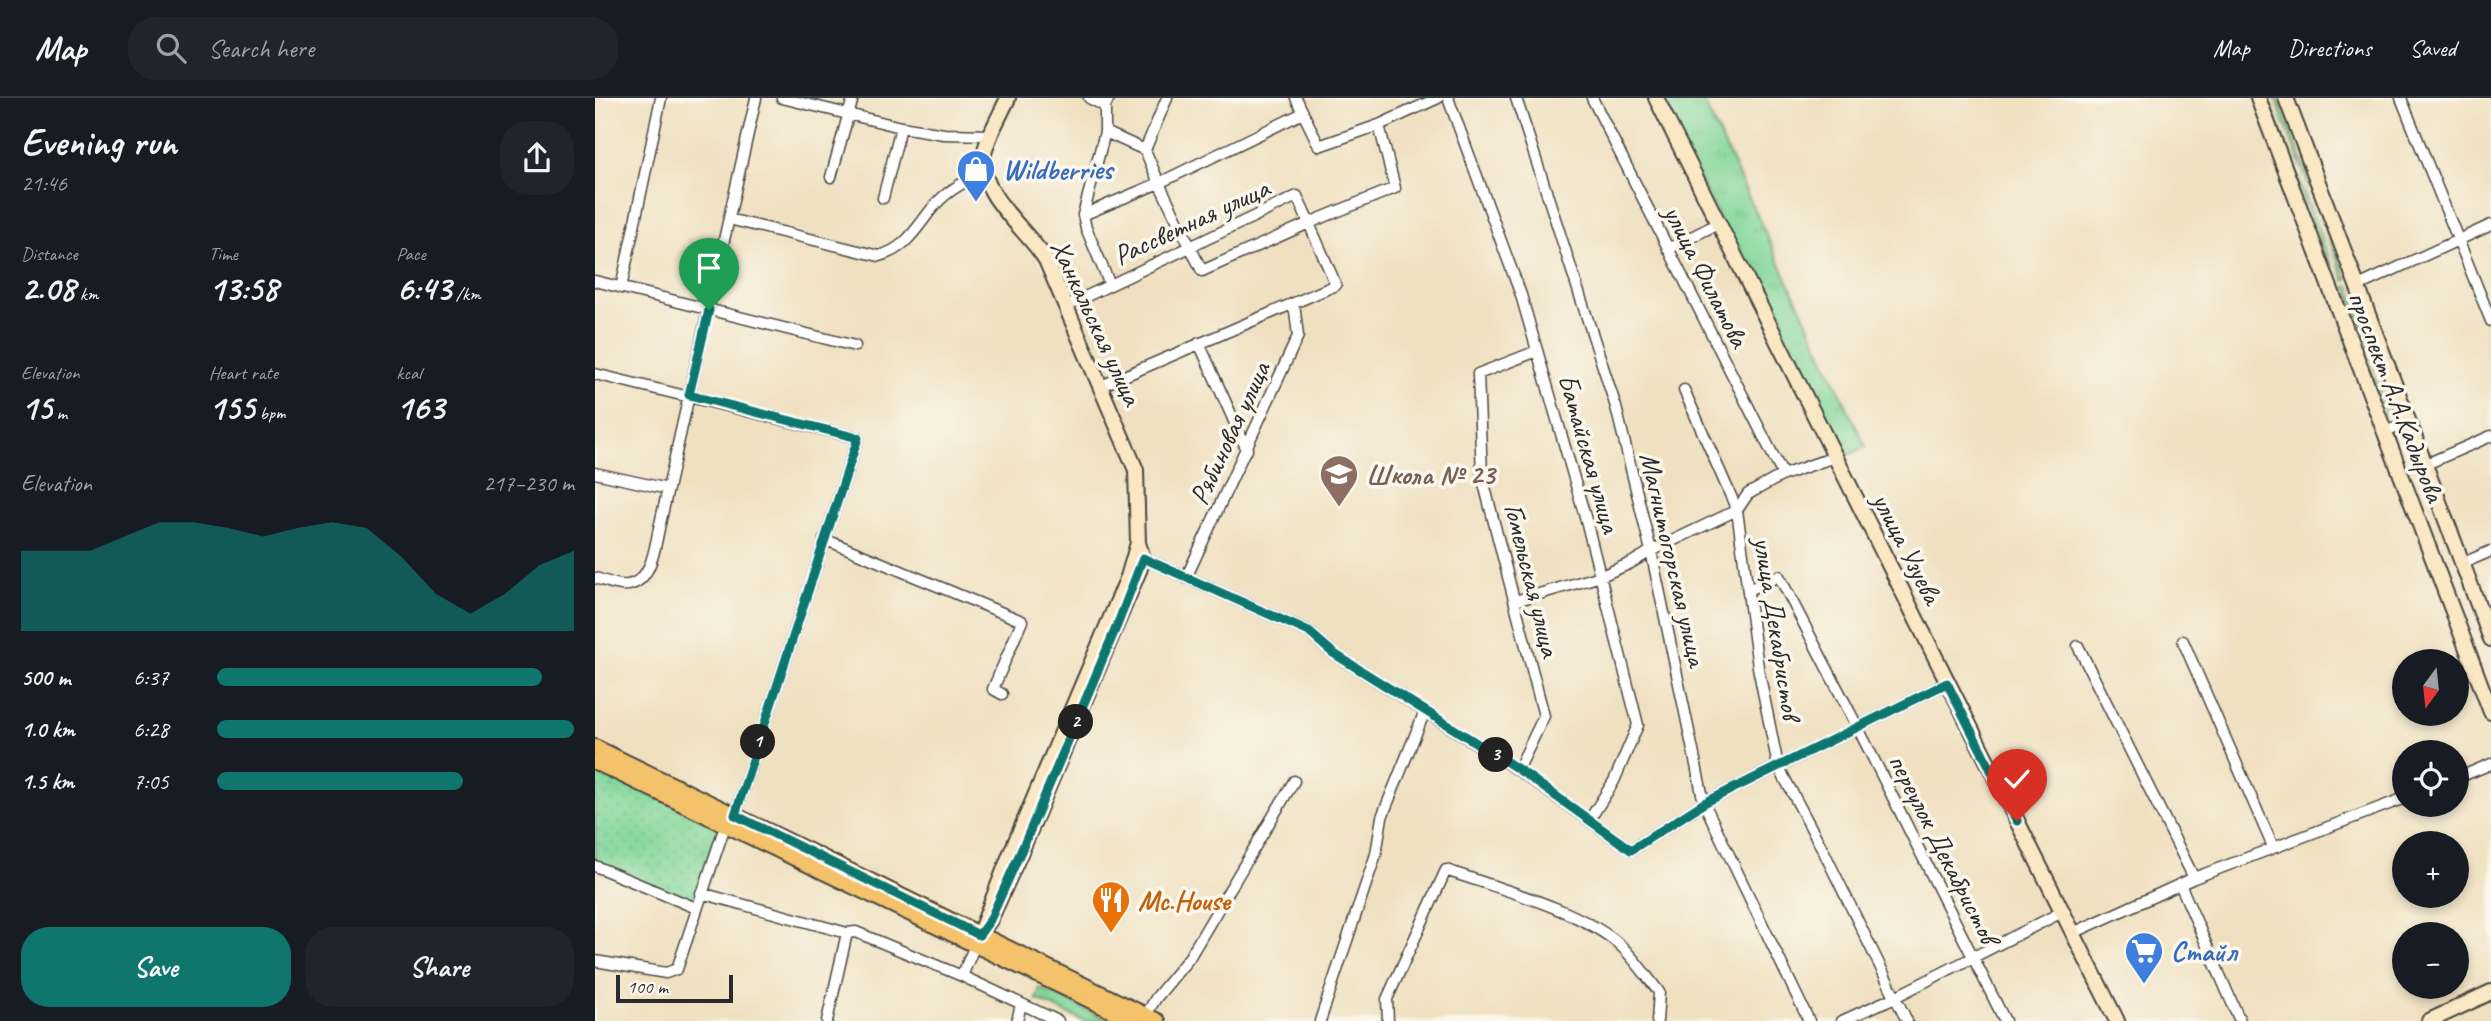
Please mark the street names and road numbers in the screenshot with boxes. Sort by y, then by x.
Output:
street label: Рассветная улица [1108,169,1276,273]
street label: улица Филатова [1655,198,1758,355]
street label: Ханкальская улица [1043,234,1151,412]
street label: проспект А.А.Кадырова [2340,286,2454,508]
street label: Рябиновая улица [1181,355,1279,510]
street label: Батайская улица [1550,370,1629,538]
street label: Магнитогорская улица [1632,449,1716,672]
street label: улица Узуева [1864,485,1952,612]
street label: Гомельская улица [1497,500,1569,662]
street label: улица Декабристов [1746,533,1810,726]
street label: переулок Декабристов [1881,748,2009,955]

